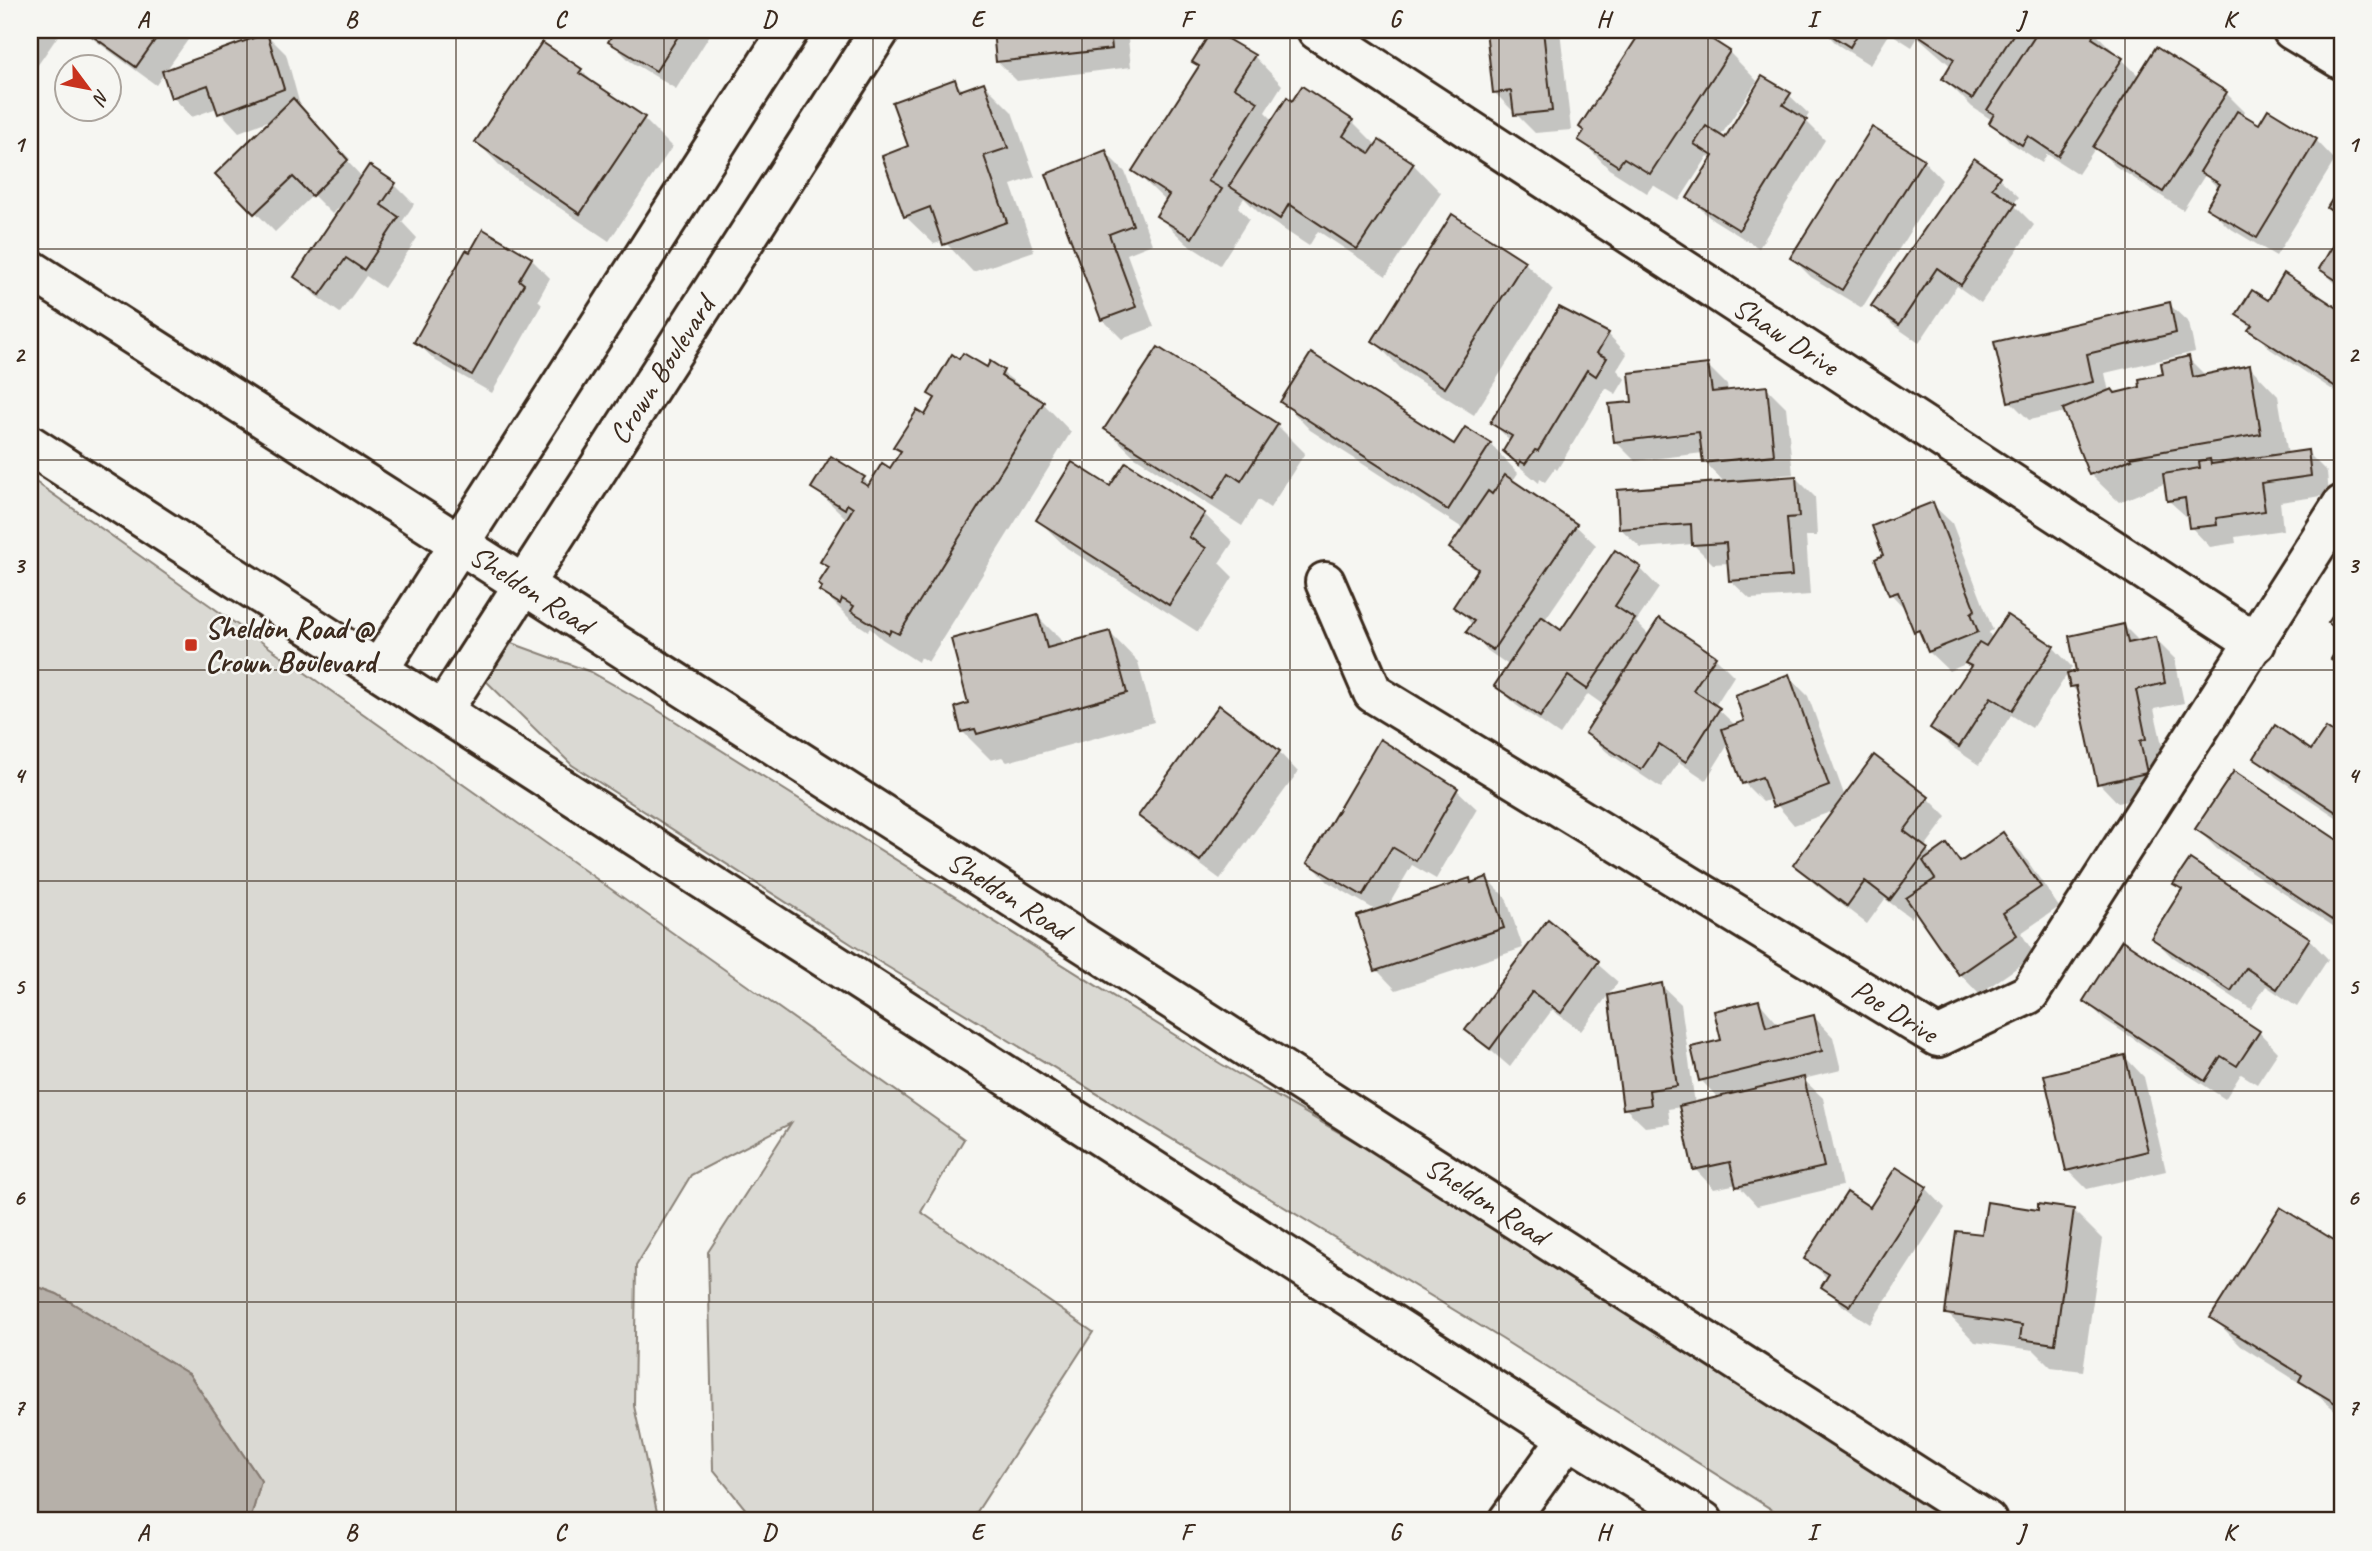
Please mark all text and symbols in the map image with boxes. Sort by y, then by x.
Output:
text: A [137,5,151,34]
text: B [345,5,359,34]
text: C [555,5,569,34]
text: D [762,5,778,34]
text: E [971,5,987,34]
text: F [1181,5,1197,34]
text: G [1389,5,1404,34]
text: H [1596,5,1614,34]
text: I [1807,5,1822,34]
text: J [2015,5,2028,34]
text: K [2223,5,2239,34]
north arrow [52,52,122,122]
text: N [87,85,115,111]
text: 1 [14,130,27,159]
text: 1 [2348,130,2361,159]
street label: Crown Boulevard [600,286,725,451]
street label: Shaw Drive [1726,288,1848,386]
text: 2 [14,340,27,369]
text: 2 [2348,340,2361,369]
street label: Sheldon Road [463,536,603,645]
text: 3 [14,551,27,580]
text: 3 [2348,551,2361,580]
place label: Sheldon Road @ Crown Boulevard [205,609,380,681]
marker: Sheldon Road @ Crown Boulevard [183,637,199,653]
text: 4 [14,761,27,790]
text: 4 [2348,761,2361,790]
street label: Sheldon Road [940,842,1081,951]
street label: Poe Drive [1845,970,1947,1053]
text: 5 [14,972,26,1001]
text: 5 [2348,972,2360,1001]
street label: Sheldon Road [1418,1147,1559,1256]
text: 6 [14,1183,27,1212]
text: 6 [2348,1183,2361,1212]
text: 7 [14,1393,27,1422]
text: 7 [2348,1393,2361,1422]
text: A [137,1518,151,1547]
text: B [345,1518,359,1547]
text: C [555,1518,569,1547]
text: D [762,1518,778,1547]
text: E [971,1518,987,1547]
text: F [1181,1518,1197,1547]
text: G [1389,1518,1404,1547]
text: H [1596,1518,1614,1547]
text: I [1807,1518,1822,1547]
text: J [2015,1518,2028,1547]
text: K [2223,1518,2239,1547]

